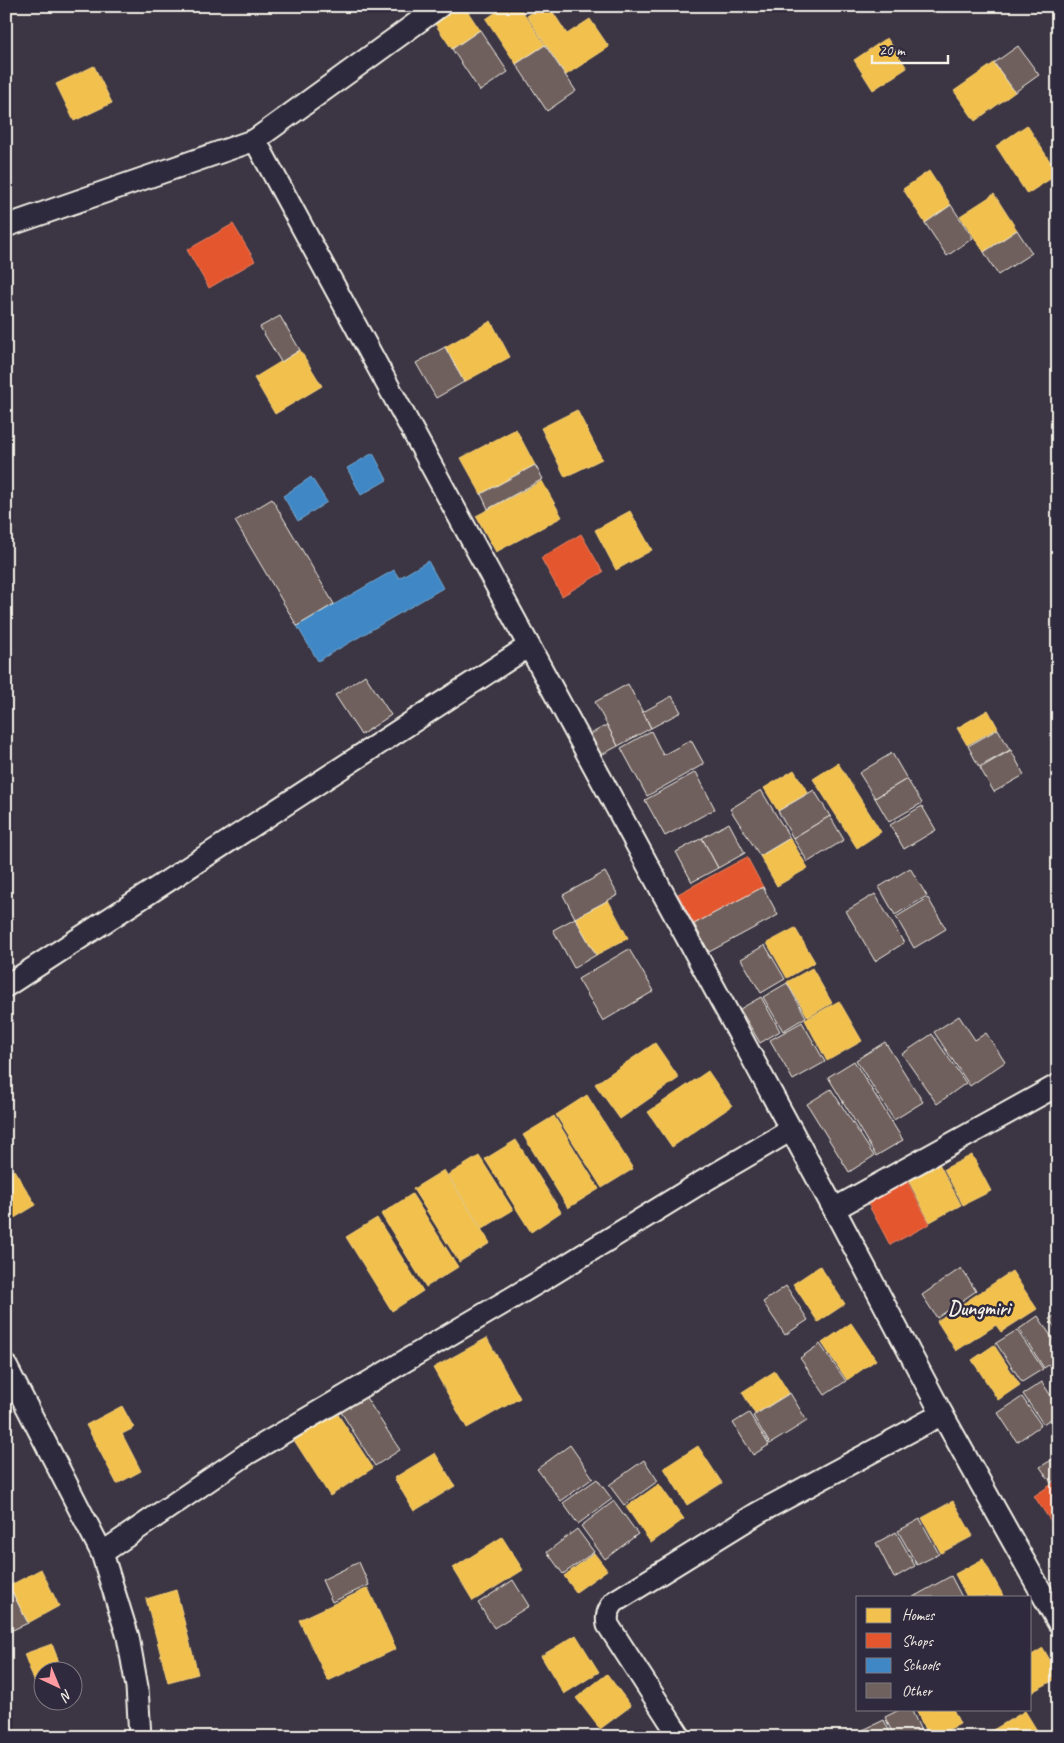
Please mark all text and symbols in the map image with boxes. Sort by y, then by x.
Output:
scale bar [872,32,948,64]
text: 20 m [879,41,906,60]
district label: Dungmiri [948,1296,1013,1321]
legend [856,1596,1032,1710]
text: Homes [902,1606,936,1625]
text: Shops [902,1632,935,1651]
text: Schools [902,1656,941,1675]
north arrow [32,1660,82,1710]
text: Other [902,1682,933,1701]
text: N [56,1686,76,1706]

